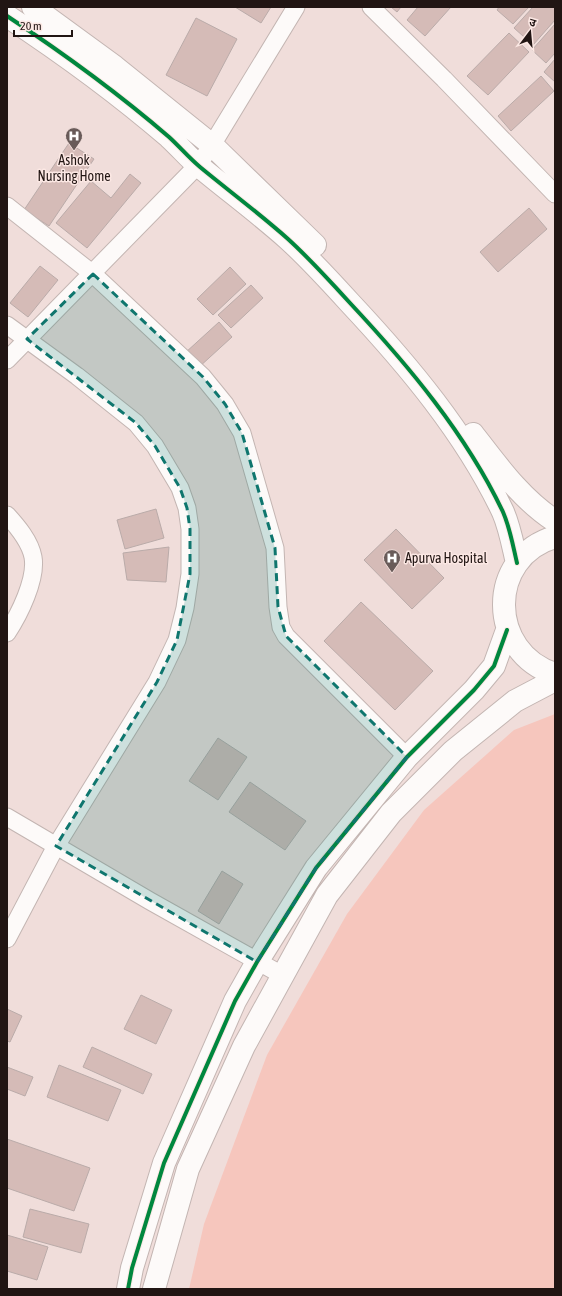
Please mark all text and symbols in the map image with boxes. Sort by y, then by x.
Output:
scale bar [14,12,72,38]
north arrow [510,12,550,52]
text: उ [528,16,538,29]
text: 20 m [20,19,42,33]
hospital icon: Ashok Nursing Home [64,126,84,151]
place label: Ashok Nursing Home [37,152,111,184]
hospital icon: Apurva Hospital [382,548,402,573]
place label: Apurva Hospital [405,550,487,566]

